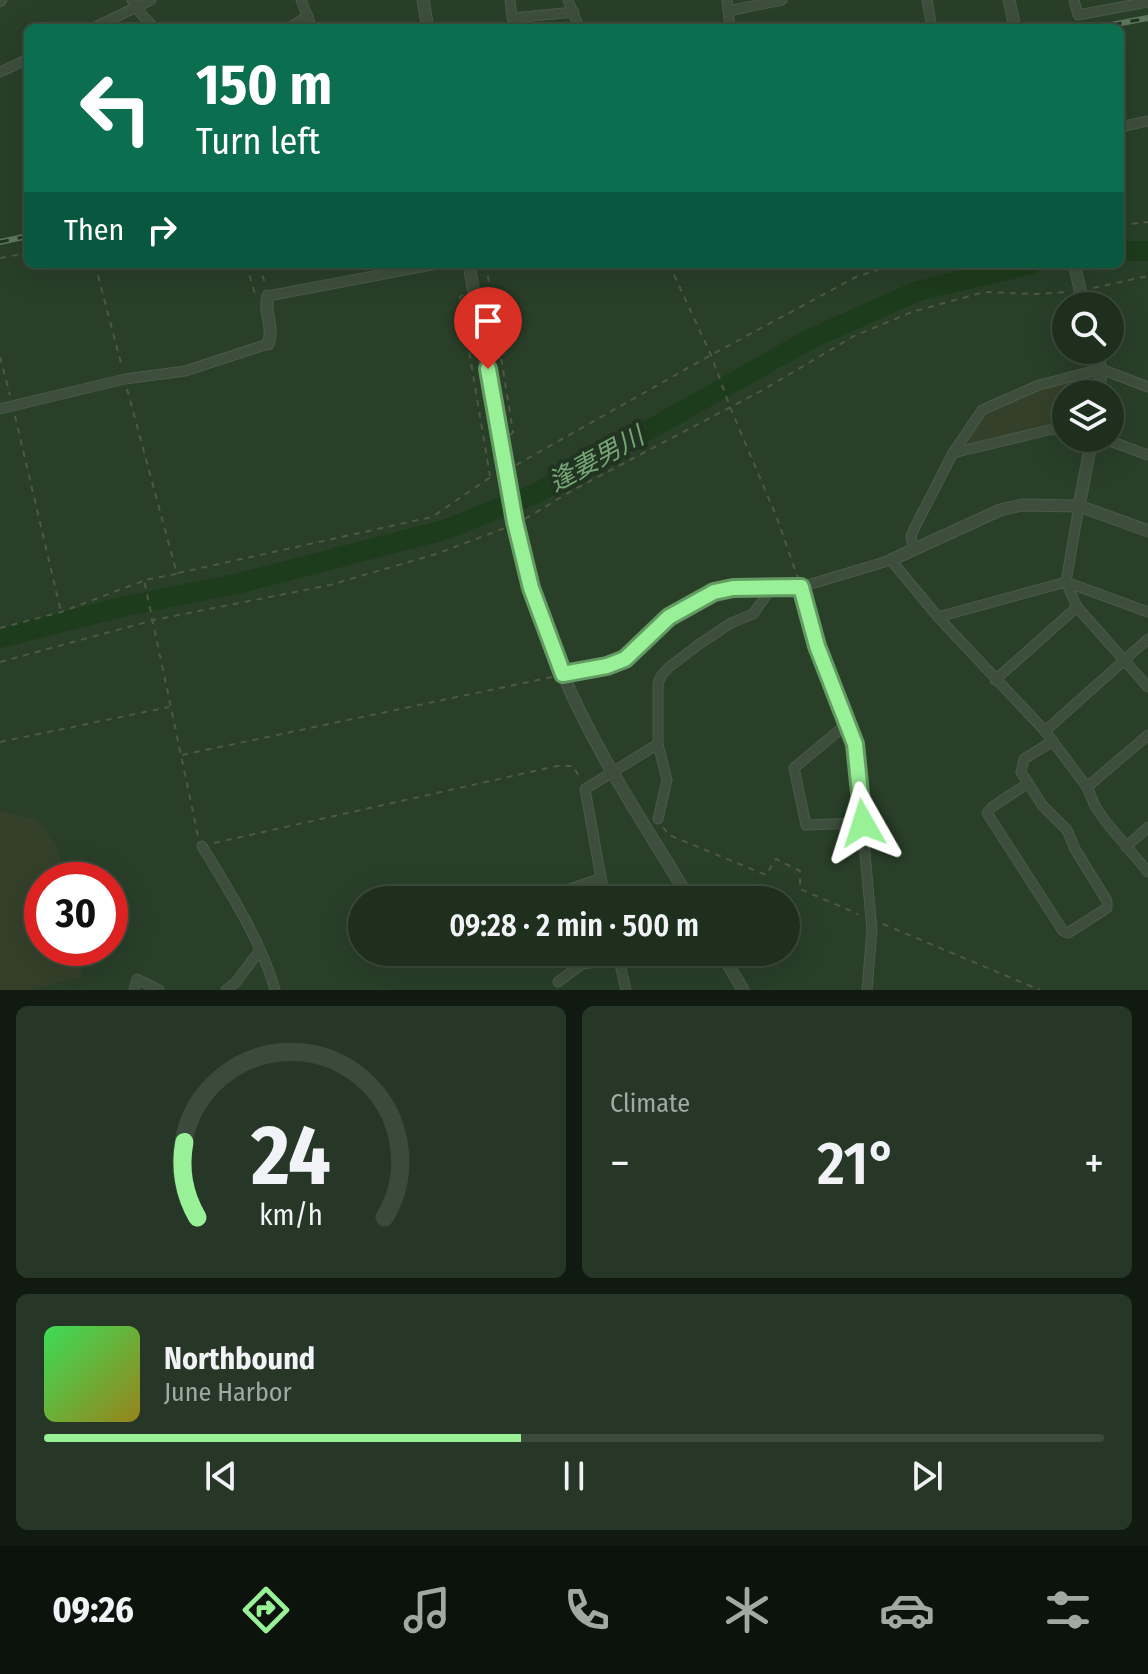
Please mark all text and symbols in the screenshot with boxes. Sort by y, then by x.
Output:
text: 150 m [196,52,332,119]
icon: left [64,56,168,160]
text: Turn left [196,120,320,164]
icon: right [140,208,184,252]
text: Then [64,212,124,248]
pin [454,287,522,369]
map controls [1052,292,1124,452]
button: search [1052,292,1124,364]
icon: arrive [466,299,510,343]
button: layers [1052,380,1124,452]
water label: 逢妻男川 [543,419,652,498]
position arrow [821,781,905,865]
speed limit sign: 30 [24,862,128,966]
text: 09:28 · 2 min · 500 m [449,908,699,944]
text: Climate [610,1088,690,1119]
text: 24 [250,1106,331,1206]
text: 21° [817,1128,897,1200]
text: − [610,1137,630,1190]
text: + [1084,1137,1104,1190]
text: km/h [259,1198,323,1233]
text: Northbound [164,1341,315,1377]
text: June Harbor [164,1377,292,1408]
icon: previous [199,1454,243,1498]
icon: pause [552,1454,596,1498]
icon: next [905,1454,949,1498]
icon: directions [238,1582,294,1638]
icon: music [399,1582,455,1638]
icon: phone [559,1582,615,1638]
icon: climate [719,1582,775,1638]
icon: car [879,1582,935,1638]
icon: filters [1040,1582,1096,1638]
text: 09:26 [52,1588,134,1632]

